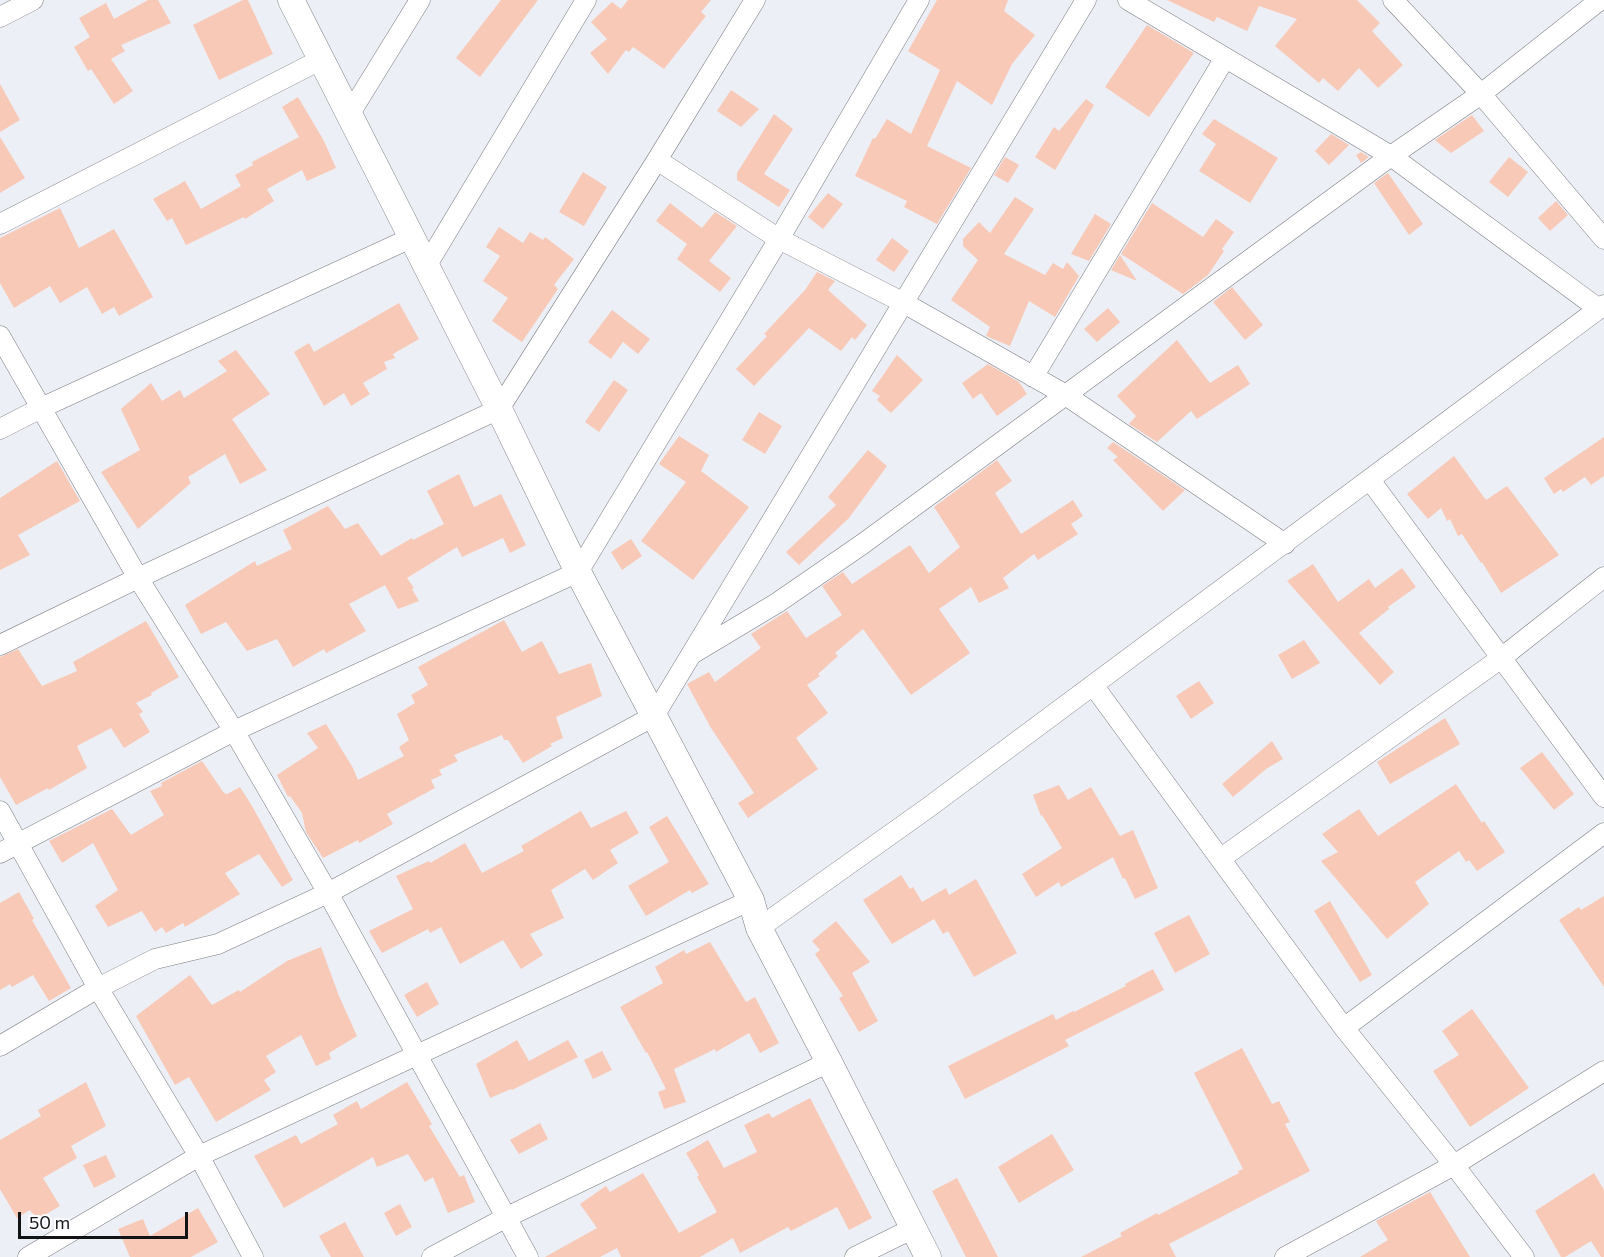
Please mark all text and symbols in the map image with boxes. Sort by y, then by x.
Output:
scale bar [21,1200,190,1238]
text: 50 m [29,1211,70,1233]

